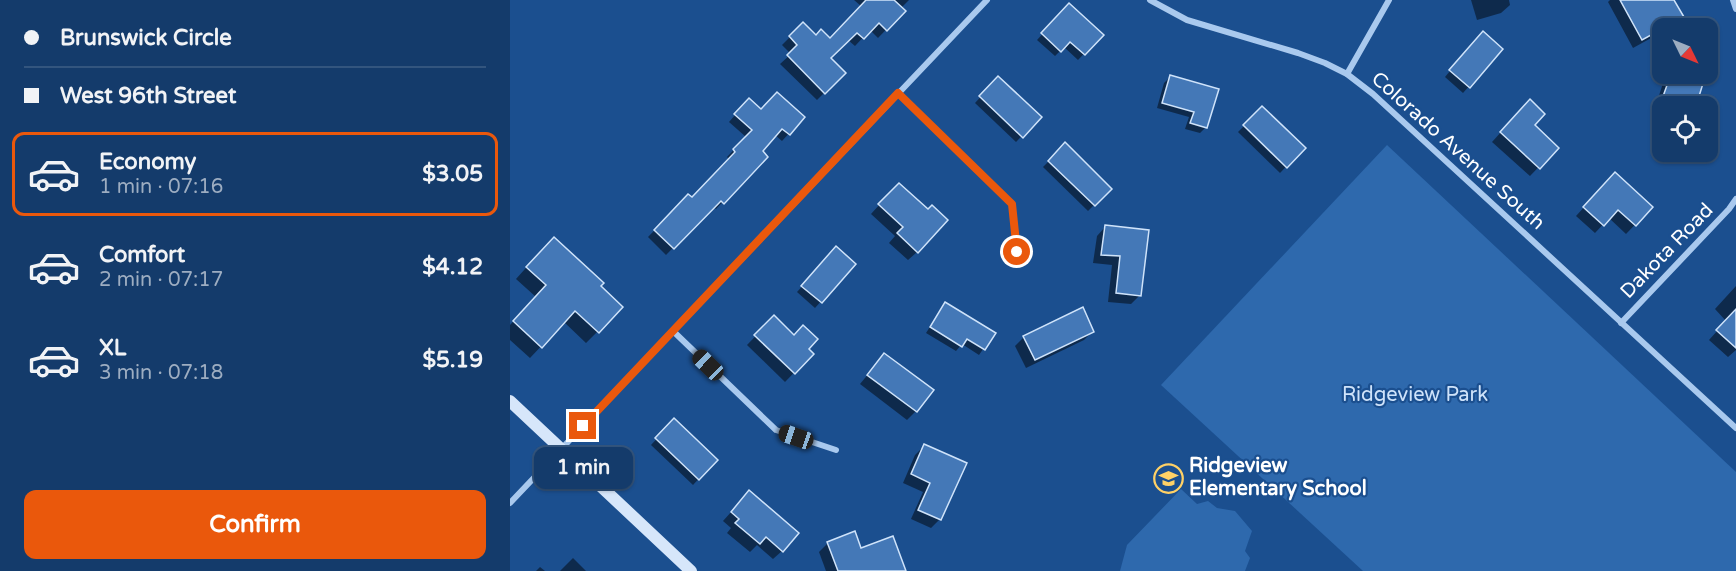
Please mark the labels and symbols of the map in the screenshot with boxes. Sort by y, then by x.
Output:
north arrow [1652,18,1718,84]
street label: Colorado Avenue South [1366,67,1550,235]
street label: Dakota Road [1616,198,1718,304]
route start [1003,238,1030,265]
car [689,346,727,384]
park label: Ridgeview Park [1342,383,1488,407]
route end [569,412,596,439]
car [776,423,816,451]
callout: 1 min [533,447,632,489]
place label: Ridgeview Elementary School [1189,454,1367,501]
school or university icon: Ridgeview Elementary School [1152,462,1184,494]

